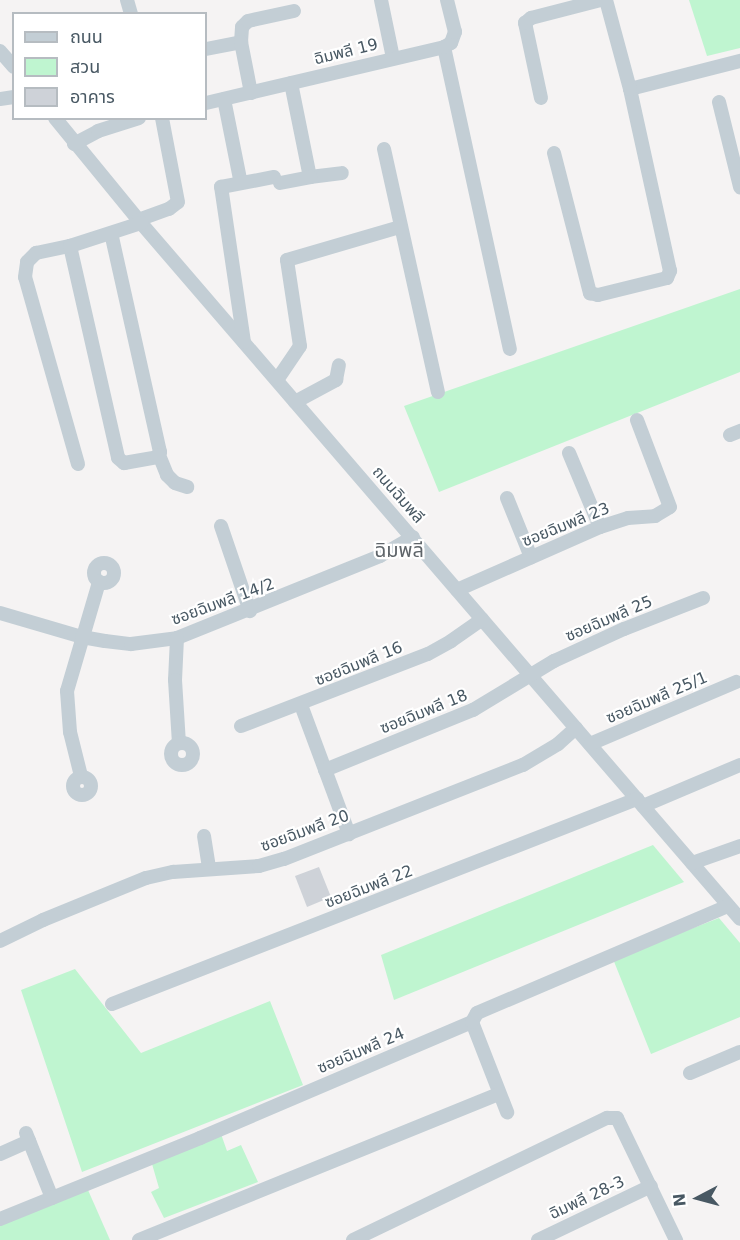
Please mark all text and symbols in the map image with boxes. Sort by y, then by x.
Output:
legend [12,12,207,120]
text: ถนน [70,26,103,47]
street label: ฉิมพลี 19 [312,35,380,69]
text: สวน [70,56,100,77]
text: อาคาร [70,86,115,107]
street label: ถนนฉิมพลี [368,463,428,527]
street label: ซอยฉิมพลี 23 [519,499,613,551]
district label: ฉิมพลี [374,538,424,562]
street label: ซอยฉิมพลี 14/2 [169,574,277,630]
street label: ซอยฉิมพลี 25 [563,592,655,646]
street label: ซอยฉิมพลี 16 [312,638,406,690]
street label: ซอยฉิมพลี 25/1 [603,668,711,728]
street label: ซอยฉิมพลี 18 [377,686,471,738]
street label: ซอยฉิมพลี 20 [258,806,352,856]
street label: ซอยฉิมพลี 22 [322,861,416,913]
street label: ซอยฉิมพลี 24 [315,1024,407,1078]
north arrow [668,1168,728,1228]
street label: ฉิมพลี 28-3 [546,1172,628,1224]
text: N [669,1192,690,1208]

